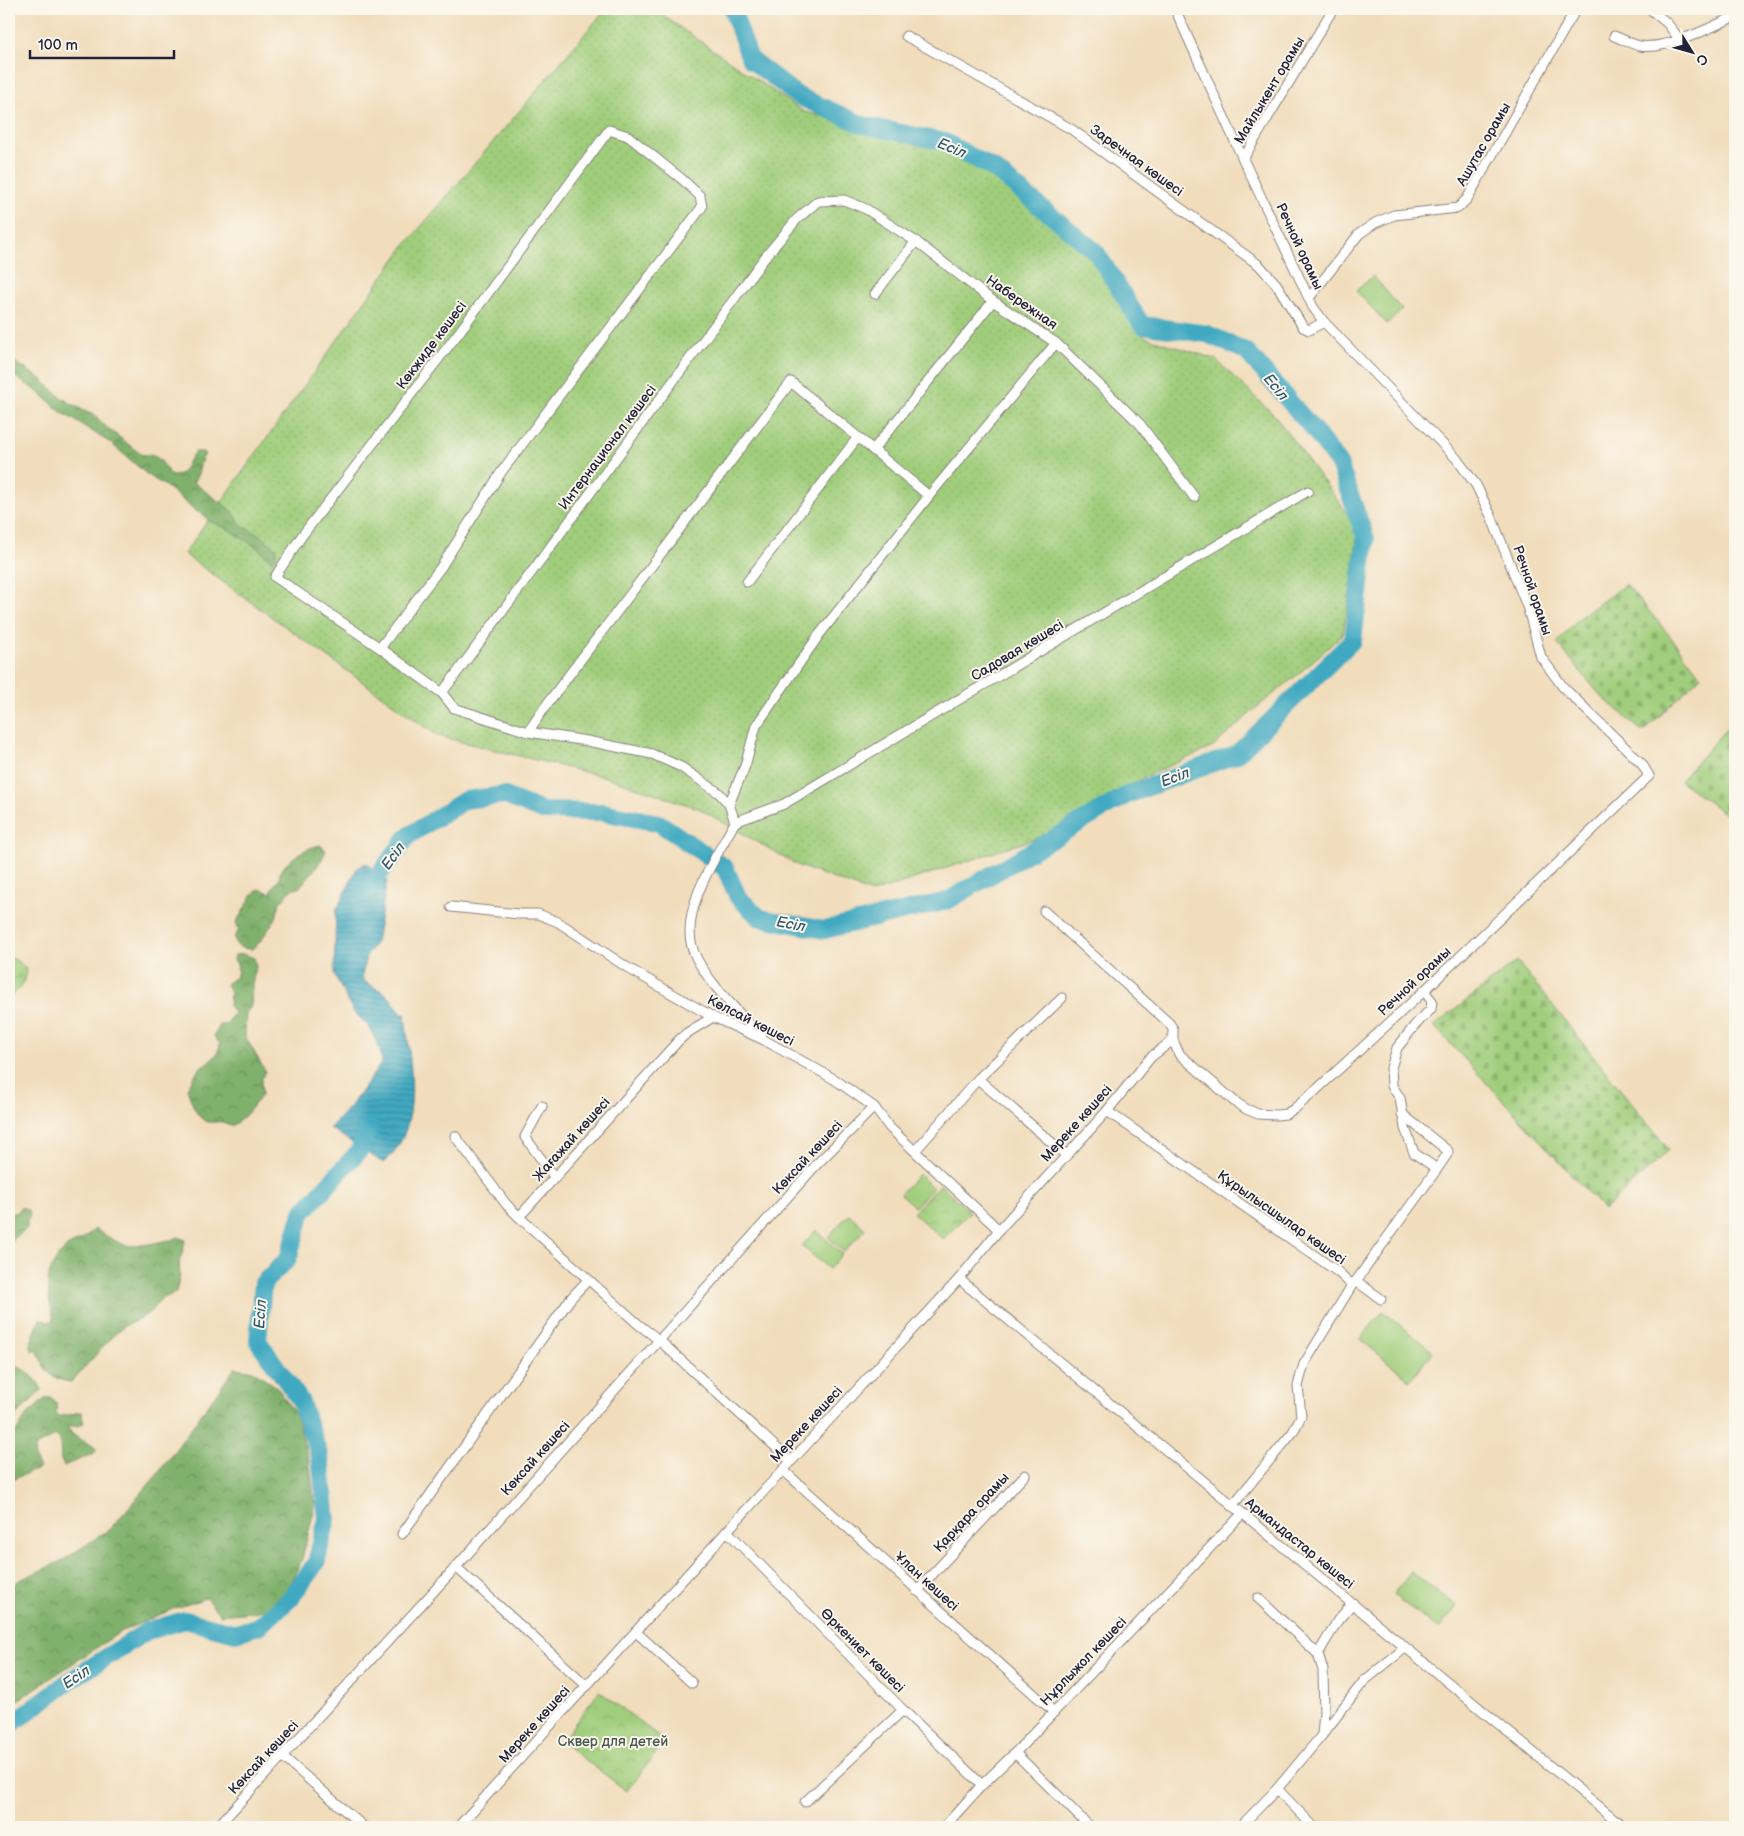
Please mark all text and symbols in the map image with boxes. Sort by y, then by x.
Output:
scale bar [30,28,174,60]
north arrow [1666,28,1716,78]
street label: Майлыкент орамы [1231,33,1308,147]
text: 100 m [38,36,78,55]
text: С [1692,51,1712,69]
street label: Ашутас орамы [1452,99,1514,190]
street label: Заречная көшесі [1087,121,1187,200]
water label: Есіл [935,134,969,163]
street label: Речной орамы [1272,200,1327,292]
street label: Набережная [983,271,1061,333]
street label: Көкжиде көшесі [393,298,470,393]
water label: Есіл [1259,370,1293,405]
street label: Интернационал көшесі [555,382,660,513]
street label: Речной орамы [1509,543,1556,637]
street label: Садовая көшесі [968,616,1066,685]
water label: Есіл [1158,763,1193,791]
water label: Есіл [377,838,410,874]
water label: Есіл [775,912,808,937]
street label: Речной орамы [1374,943,1454,1020]
street label: Көлсай көшесі [704,991,797,1050]
street label: Мереке көшесі [1037,1081,1116,1165]
street label: Жағажай көшесі [529,1094,614,1185]
street label: Көксай көшесі [769,1117,846,1198]
street label: Құрылысшылар көшесі [1214,1167,1349,1268]
water label: Есіл [250,1298,271,1329]
street label: Мереке көшесі [767,1383,846,1466]
street label: Көксай көшесі [497,1417,573,1499]
street label: Қарқара орамы [930,1469,1013,1556]
street label: Армандастар көшесі [1241,1494,1358,1593]
street label: Ұлан көшесі [891,1548,962,1615]
street label: Өркениет көшесі [817,1605,908,1696]
street label: Нұрлыжол көшесі [1037,1613,1130,1709]
water label: Есіл [59,1661,94,1693]
street label: Мереке көшесі [495,1682,574,1766]
street label: Көксай көшесі [225,1717,302,1798]
park label: Сквер для детей [558,1733,668,1750]

